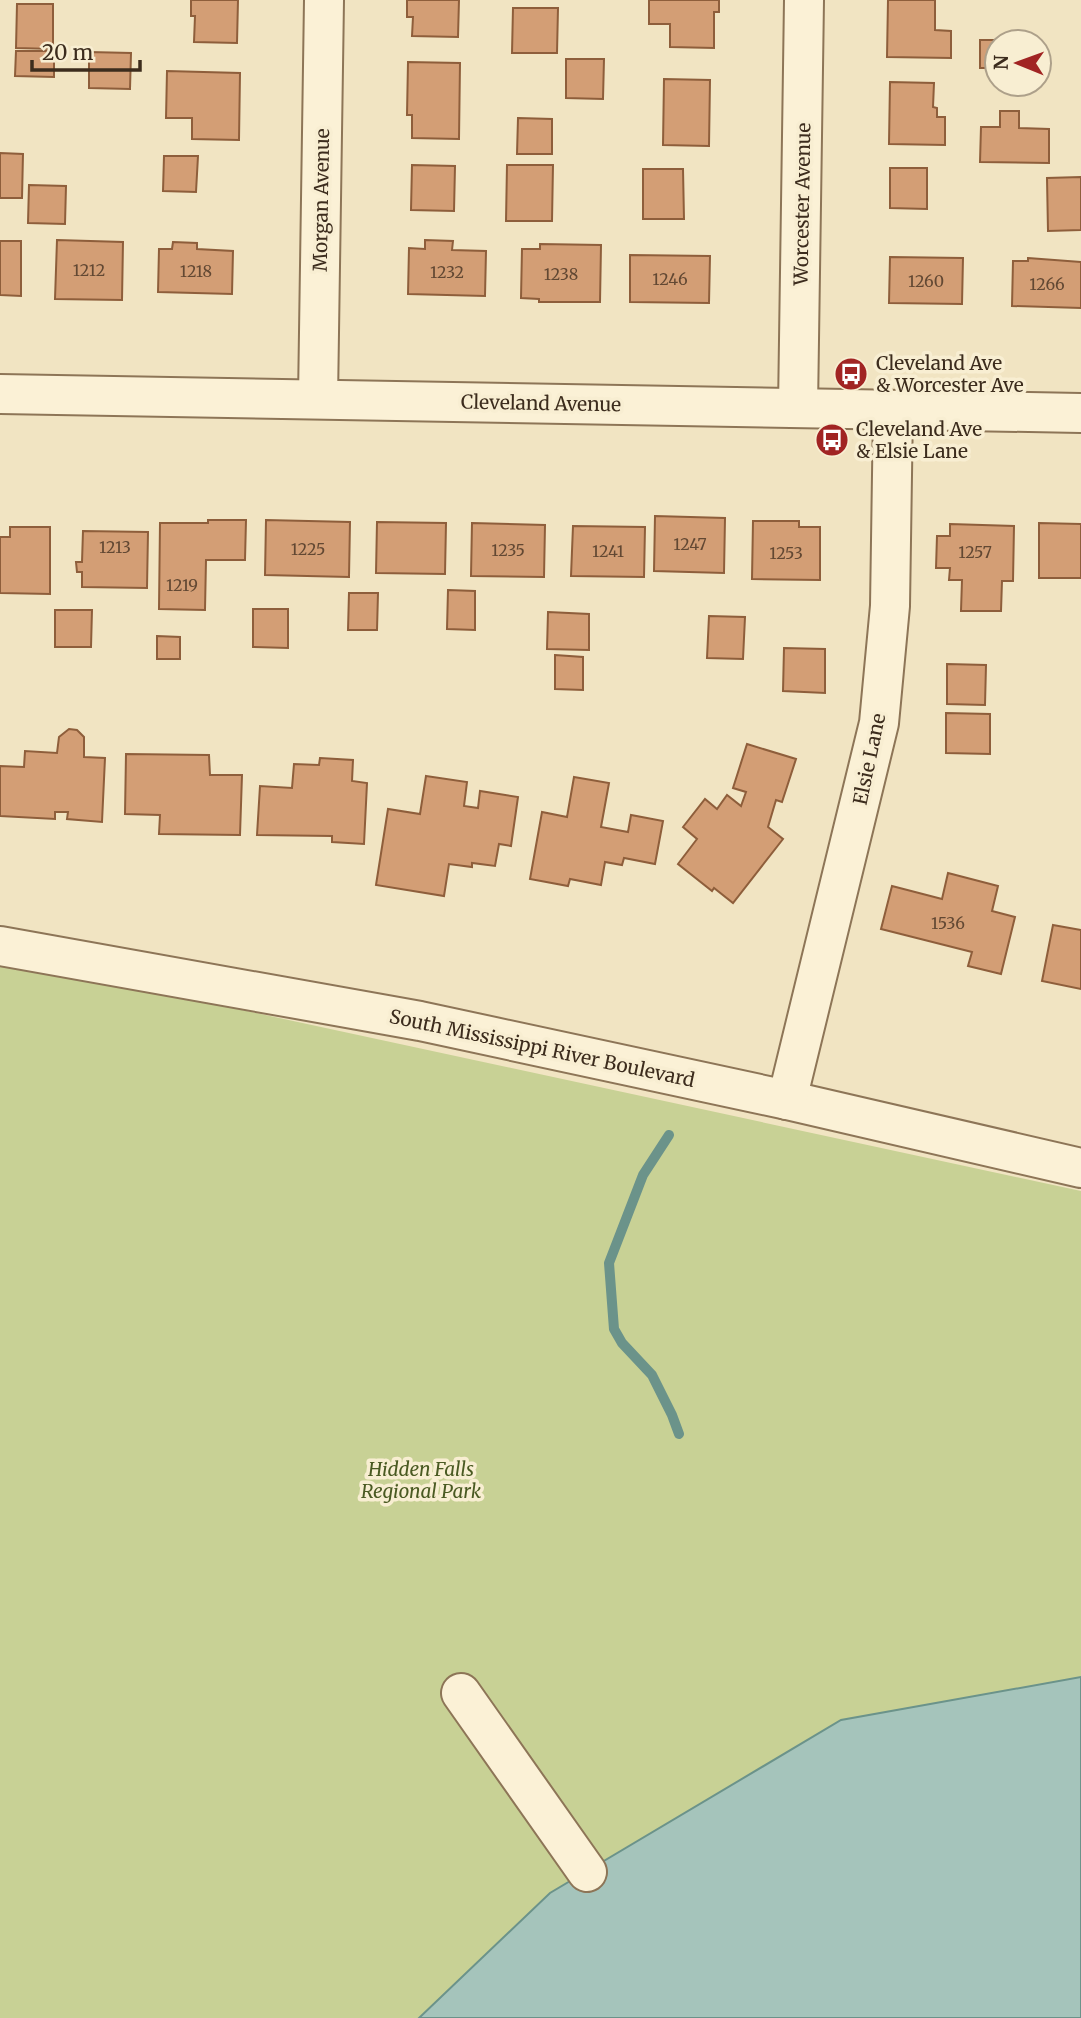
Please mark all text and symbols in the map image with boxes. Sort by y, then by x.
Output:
scale bar [32,28,140,72]
north arrow [983,28,1053,98]
text: 20 m [42,39,94,66]
text: N [989,55,1013,70]
street label: Worcester Avenue [789,122,815,286]
street label: Morgan Avenue [308,128,334,272]
house number: 1212 [73,260,105,280]
house number: 1218 [180,261,212,281]
house number: 1232 [430,262,464,282]
house number: 1238 [544,264,578,284]
house number: 1246 [652,269,688,289]
house number: 1260 [908,271,944,291]
house number: 1266 [1029,274,1065,294]
place label: Cleveland Ave & Worcester Ave [876,351,1024,397]
bus stop icon: Cleveland Ave & Worcester Ave [832,355,870,393]
street label: Cleveland Avenue [461,390,621,416]
place label: Cleveland Ave & Elsie Lane [856,417,982,463]
bus stop icon: Cleveland Ave & Elsie Lane [813,421,851,459]
house number: 1247 [673,534,707,554]
house number: 1213 [99,537,131,557]
house number: 1225 [291,539,325,559]
house number: 1235 [491,540,525,560]
house number: 1241 [592,541,624,561]
house number: 1257 [958,542,992,562]
house number: 1253 [769,543,803,563]
house number: 1219 [166,575,198,595]
street label: Elsie Lane [848,711,890,807]
house number: 1536 [931,913,965,933]
street label: South Mississippi River Boulevard [387,1004,697,1092]
park label: Hidden Falls Regional Park [361,1457,482,1503]

